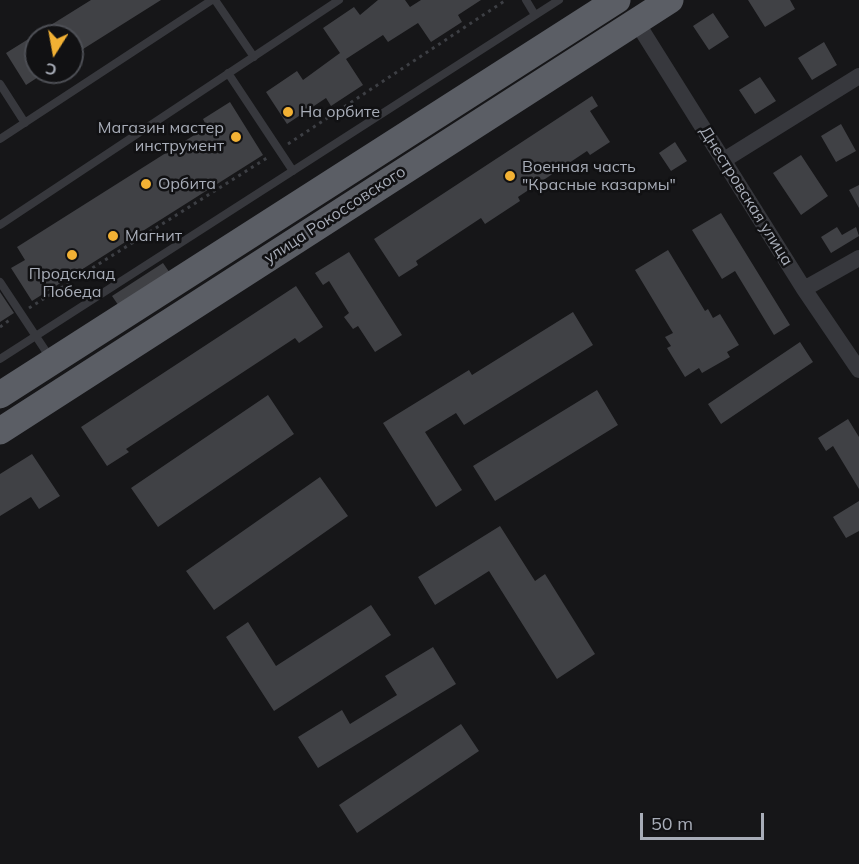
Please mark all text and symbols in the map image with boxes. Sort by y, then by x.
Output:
north arrow [24,24,84,84]
text: С [44,59,58,81]
place label: На орбите [300,102,380,122]
marker: На орбите [281,105,295,119]
place label: Магазин мастер инструмент [98,118,224,156]
street label: Днестровская улица [695,123,797,269]
marker: Магазин мастер инструмент [229,130,243,144]
place label: Военная часть "Красные казармы" [522,157,676,195]
street label: улица Рокоссовского [261,162,409,268]
marker: Военная часть "Красные казармы" [503,169,517,183]
place label: Орбита [158,174,216,194]
marker: Орбита [139,177,153,191]
place label: Магнит [125,226,182,246]
marker: Магнит [106,229,120,243]
marker: Продсклад Победа [65,248,79,262]
place label: Продсклад Победа [29,264,115,302]
scale bar [643,801,768,839]
text: 50 m [651,812,693,835]

